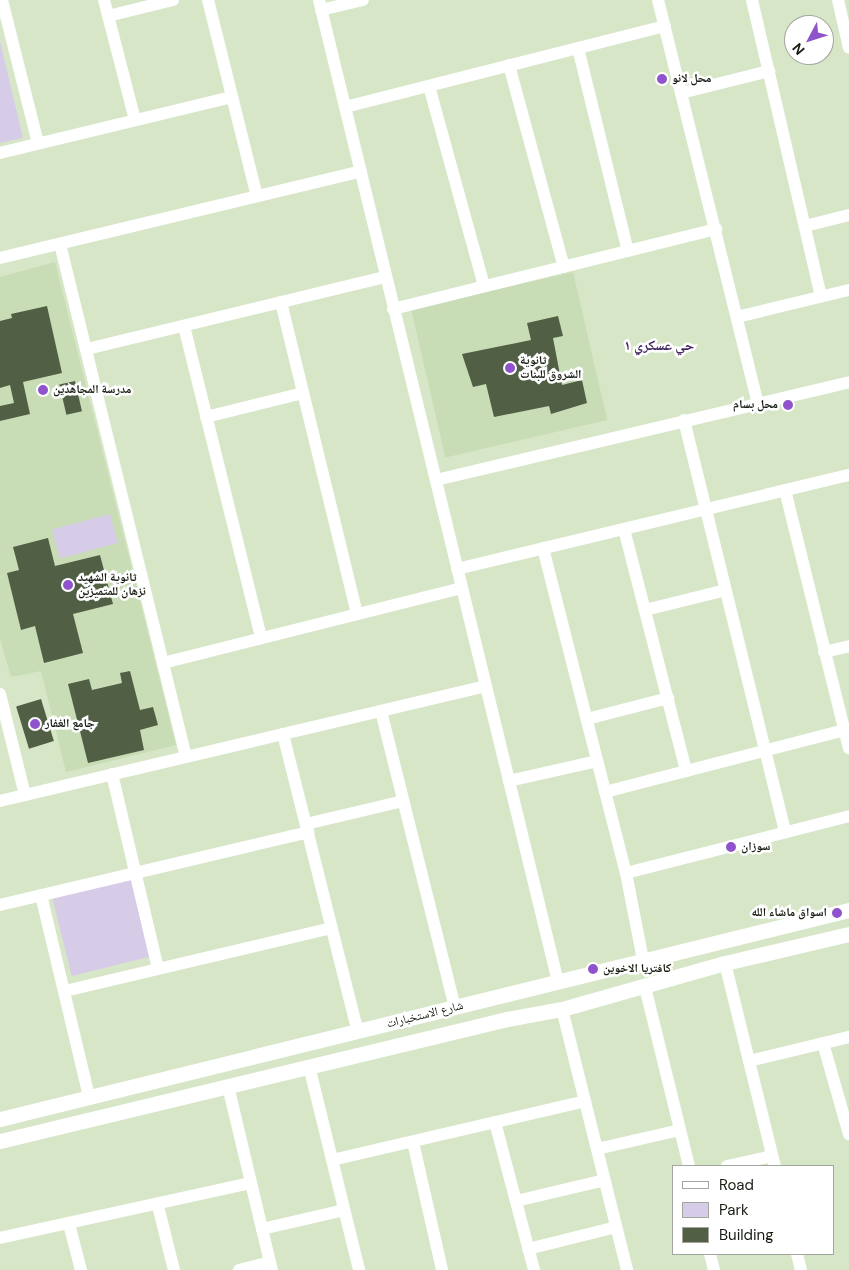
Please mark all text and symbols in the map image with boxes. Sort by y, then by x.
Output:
north arrow [784,15,834,65]
text: N [788,39,808,59]
place label: محل لانو [672,72,711,86]
marker: محل لانو [656,73,668,85]
district label: حي عسكري ١ [624,337,694,353]
place label: ثانوية الشروق للبنات [520,354,581,382]
marker: ثانوية الشروق للبنات [504,362,516,374]
place label: مدرسة المجاهدين [53,383,131,397]
marker: مدرسة المجاهدين [37,384,49,396]
place label: محل بسام [733,398,778,412]
marker: محل بسام [782,399,794,411]
place label: ثانوية الشهيد نزهان للمتميزين [78,571,146,599]
marker: ثانوية الشهيد نزهان للمتميزين [62,579,74,591]
place label: جامع الغفار [45,717,95,731]
marker: جامع الغفار [29,718,41,730]
place label: سوزان [741,840,770,854]
marker: سوزان [725,841,737,853]
place label: اسواق ماشاء الله [752,906,827,920]
marker: اسواق ماشاء الله [831,907,843,919]
place label: كافتريا الاخوين [603,962,671,976]
marker: كافتريا الاخوين [587,963,599,975]
street label: شارع الاستخبارات [385,999,465,1031]
legend [672,1165,834,1255]
text: Road [719,1175,754,1195]
text: Park [719,1200,749,1220]
text: Building [719,1225,774,1245]

